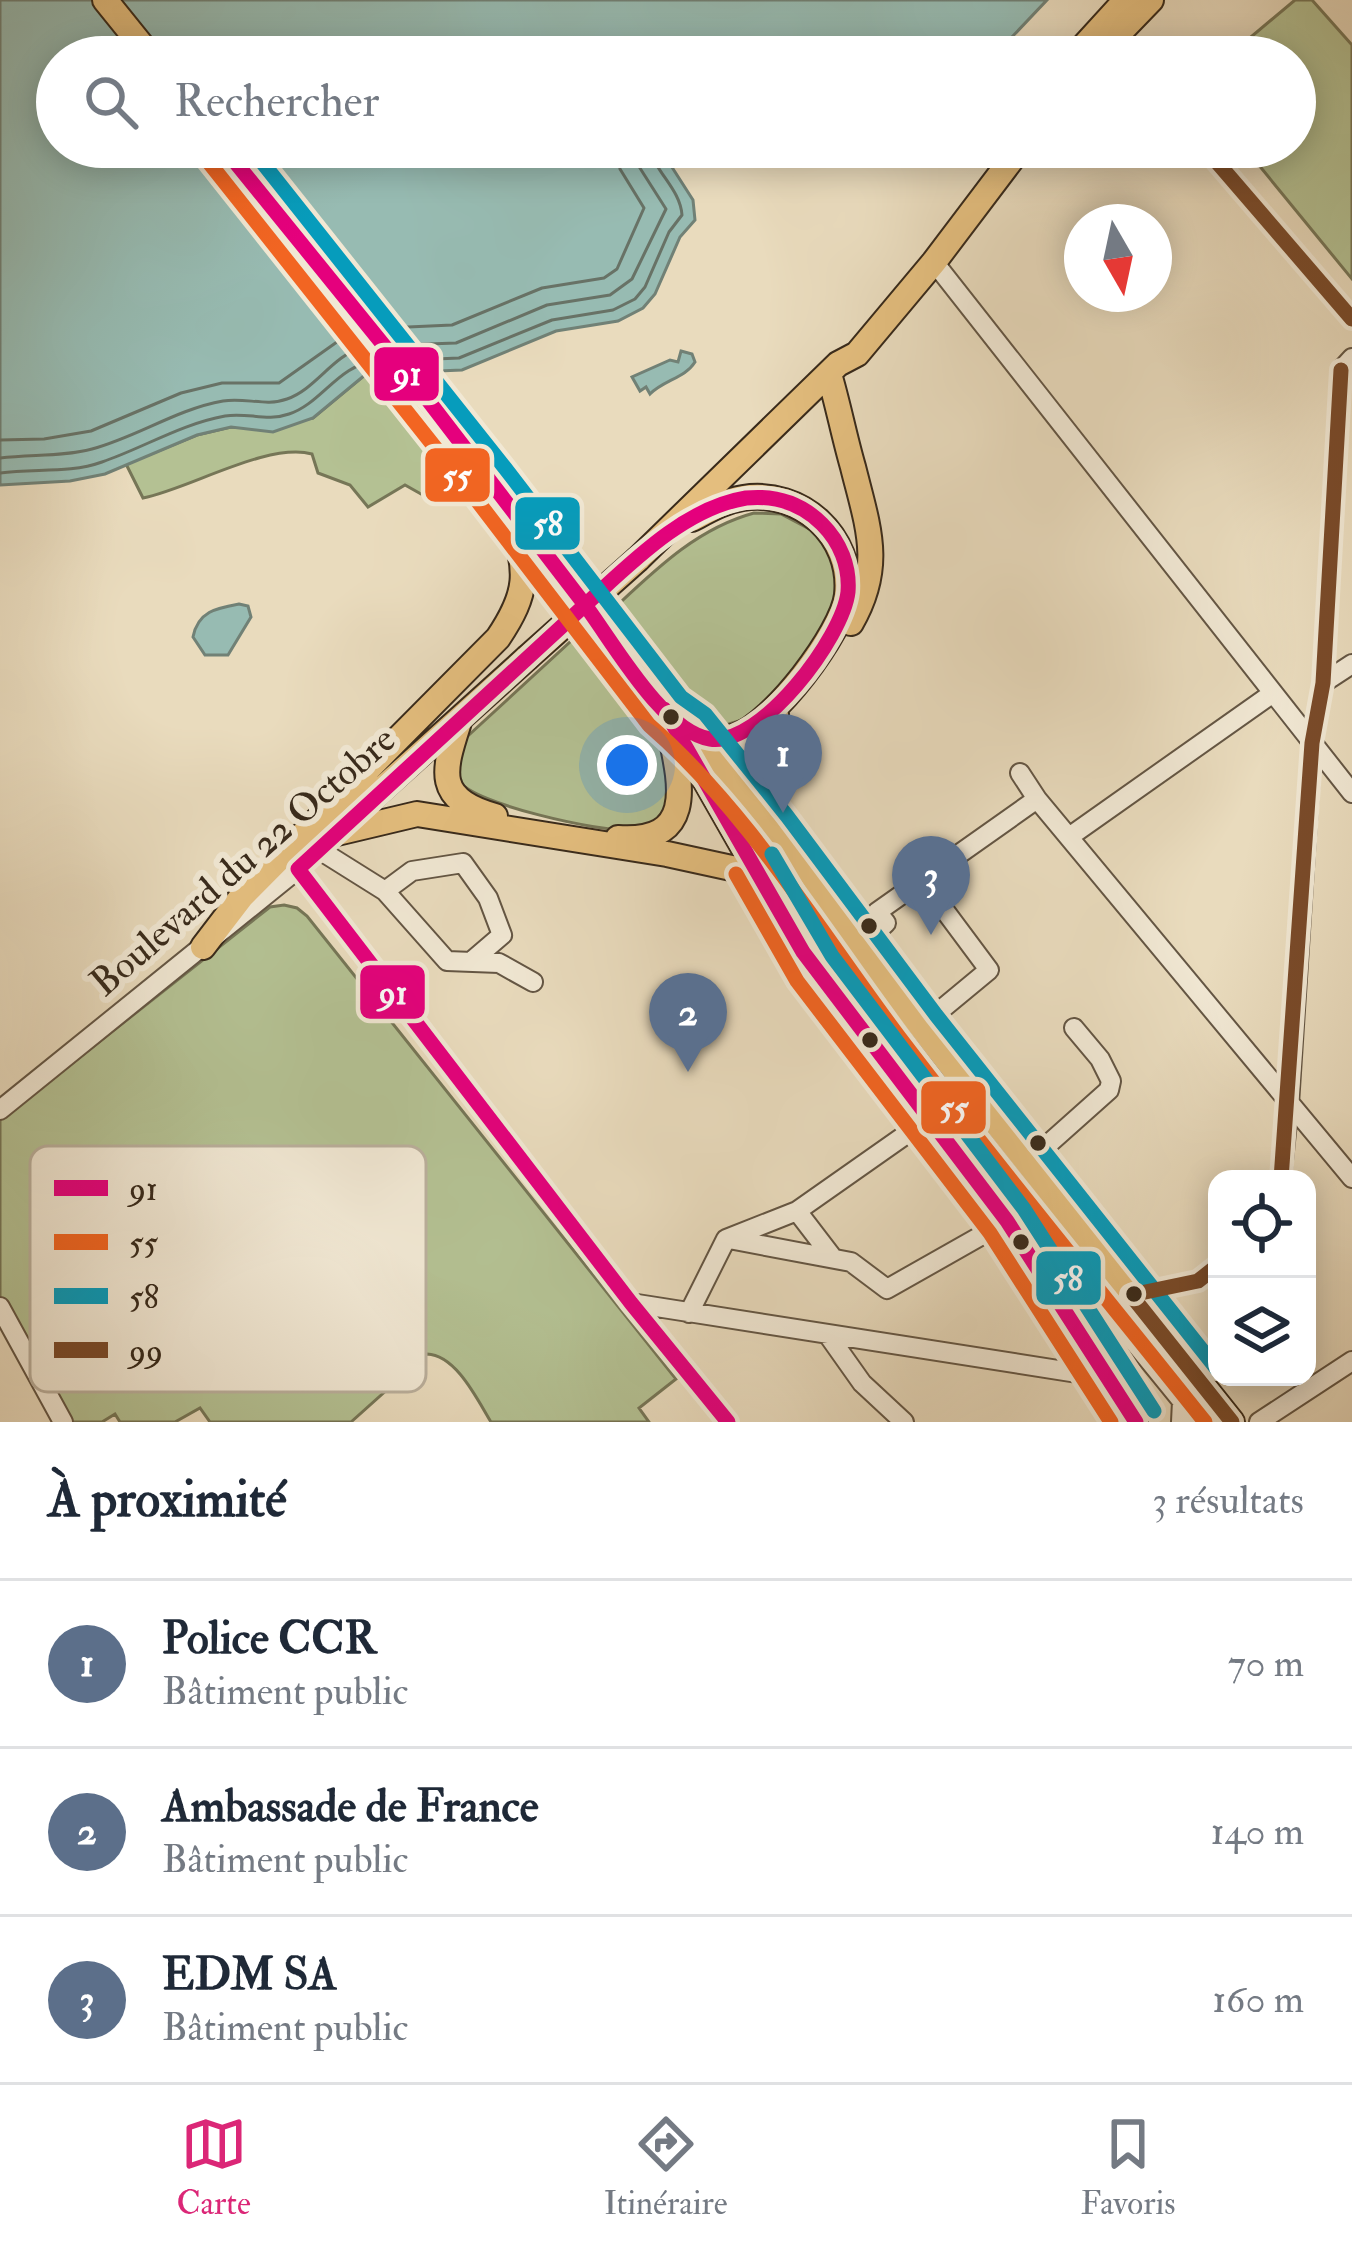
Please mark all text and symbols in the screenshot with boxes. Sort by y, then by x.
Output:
search box [36,36,1316,168]
icon: search [78,69,144,135]
text: Rechercher [174,74,379,130]
north arrow [1064,204,1172,312]
line badge: 91 [372,345,441,403]
text: 91 [390,354,421,395]
line badge: 55 [423,446,492,504]
text: 55 [442,456,472,497]
line badge: 58 [513,495,582,552]
text: 58 [533,504,564,545]
unlabelled marker [660,706,682,728]
pin: 1 [744,714,822,813]
street label: Boulevard du 22 Octobre [80,715,406,1007]
your location [597,735,657,795]
pin: 3 [892,836,970,935]
unlabelled marker [858,915,880,937]
line badge: 91 [358,963,427,1021]
text: 91 [376,973,407,1014]
pin: 2 [649,973,727,1072]
unlabelled marker [859,1029,881,1051]
line badge: 55 [919,1079,988,1136]
text: 55 [939,1088,969,1129]
unlabelled marker [1027,1132,1049,1154]
legend [30,1146,426,1392]
text: 91 [126,1169,158,1210]
map controls [1208,1170,1316,1386]
button: locate [1208,1170,1316,1278]
text: 55 [129,1223,159,1264]
unlabelled marker [1010,1231,1032,1253]
line badge: 58 [1034,1249,1103,1307]
text: 58 [1053,1259,1084,1300]
text: 58 [129,1277,159,1318]
button: layers [1208,1278,1316,1386]
unlabelled marker [1123,1283,1145,1305]
text: 99 [126,1331,163,1372]
text: À proximité [48,1468,287,1532]
text: 3 résultats [1152,1476,1304,1525]
text: Police CCR [162,1611,376,1667]
text: 1 [80,1639,94,1688]
text: 70 m [1228,1639,1304,1688]
text: Bâtiment public [162,1667,408,1716]
text: Ambassade de France [162,1779,538,1835]
text: 2 [77,1807,97,1856]
text: 140 m [1211,1807,1304,1856]
text: Bâtiment public [162,1835,408,1884]
text: EDM SA [162,1947,337,2003]
text: 3 [80,1975,94,2024]
text: 160 m [1212,1975,1304,2024]
text: Bâtiment public [162,2003,408,2052]
tab: Carte [176,2111,251,2224]
tab: Itinéraire [604,2111,728,2224]
tab: Favoris [1080,2111,1176,2224]

